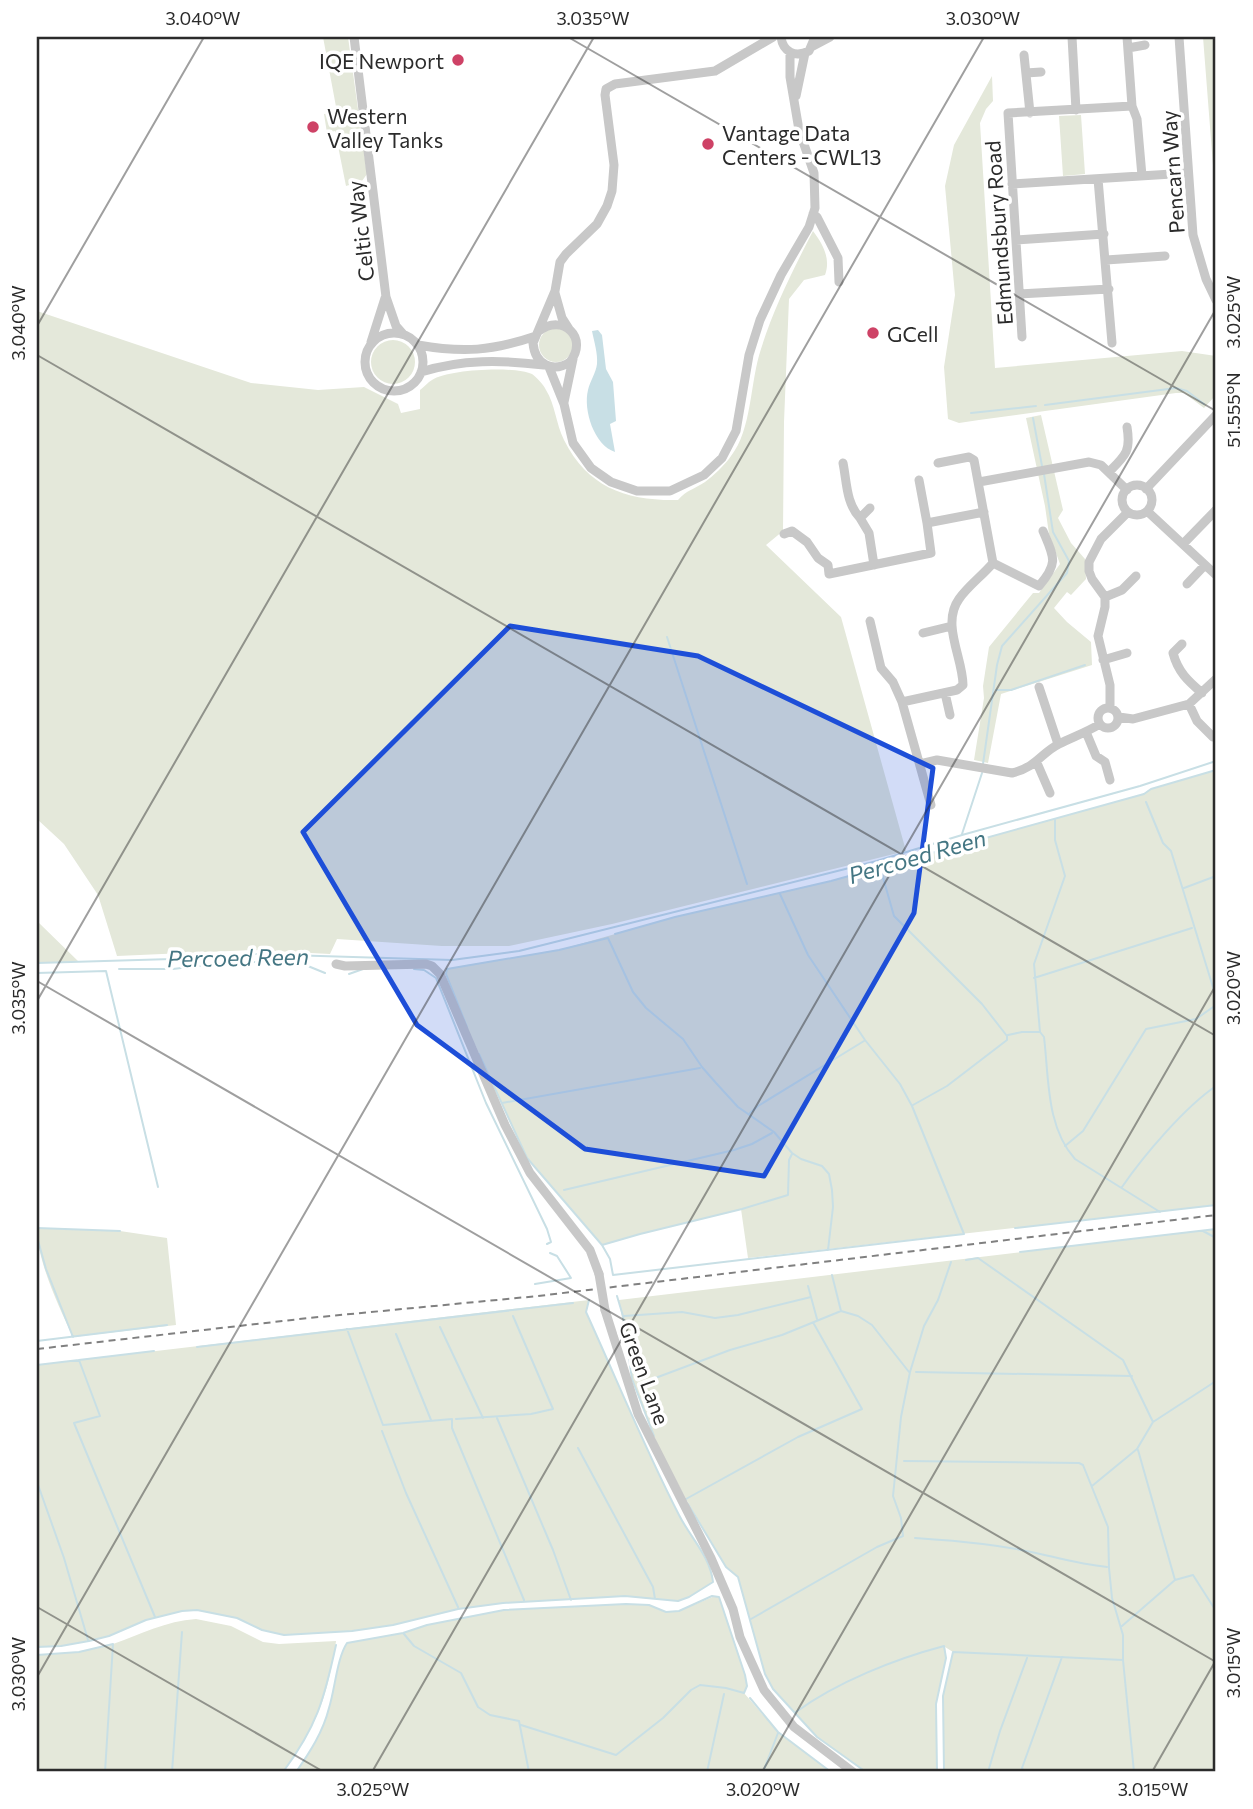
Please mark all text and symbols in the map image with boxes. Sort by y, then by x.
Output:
text: 3.040°W [166,7,240,29]
text: 3.035°W [556,7,630,29]
text: 3.030°W [946,7,1020,29]
place label: IQE Newport [319,48,444,73]
marker: IQE Newport [450,52,466,68]
place label: Western Valley Tanks [327,103,443,152]
street label: Pencarn Way [1155,109,1189,235]
marker: Western Valley Tanks [305,119,321,135]
place label: Vantage Data Centers - CWL13 [722,120,881,169]
marker: Vantage Data Centers - CWL13 [700,136,716,152]
street label: Edmundsbury Road [979,140,1017,326]
street label: Celtic Way [341,179,379,283]
text: 3.025°W [1222,276,1244,348]
text: 3.040°W [7,286,29,360]
place label: GCell [887,321,939,346]
marker: GCell [865,325,881,341]
text: 51.555°N [1222,372,1244,448]
water label: Percoed Reen [845,823,989,889]
water label: Percoed Reen [167,942,309,972]
text: 3.020°W [1222,951,1244,1025]
text: 3.035°W [7,961,29,1035]
street label: Green Lane [615,1318,675,1428]
text: 3.015°W [1222,1628,1244,1698]
text: 3.030°W [7,1637,29,1711]
text: 3.025°W [337,1778,409,1800]
text: 3.020°W [726,1778,800,1800]
text: 3.015°W [1118,1778,1188,1800]

